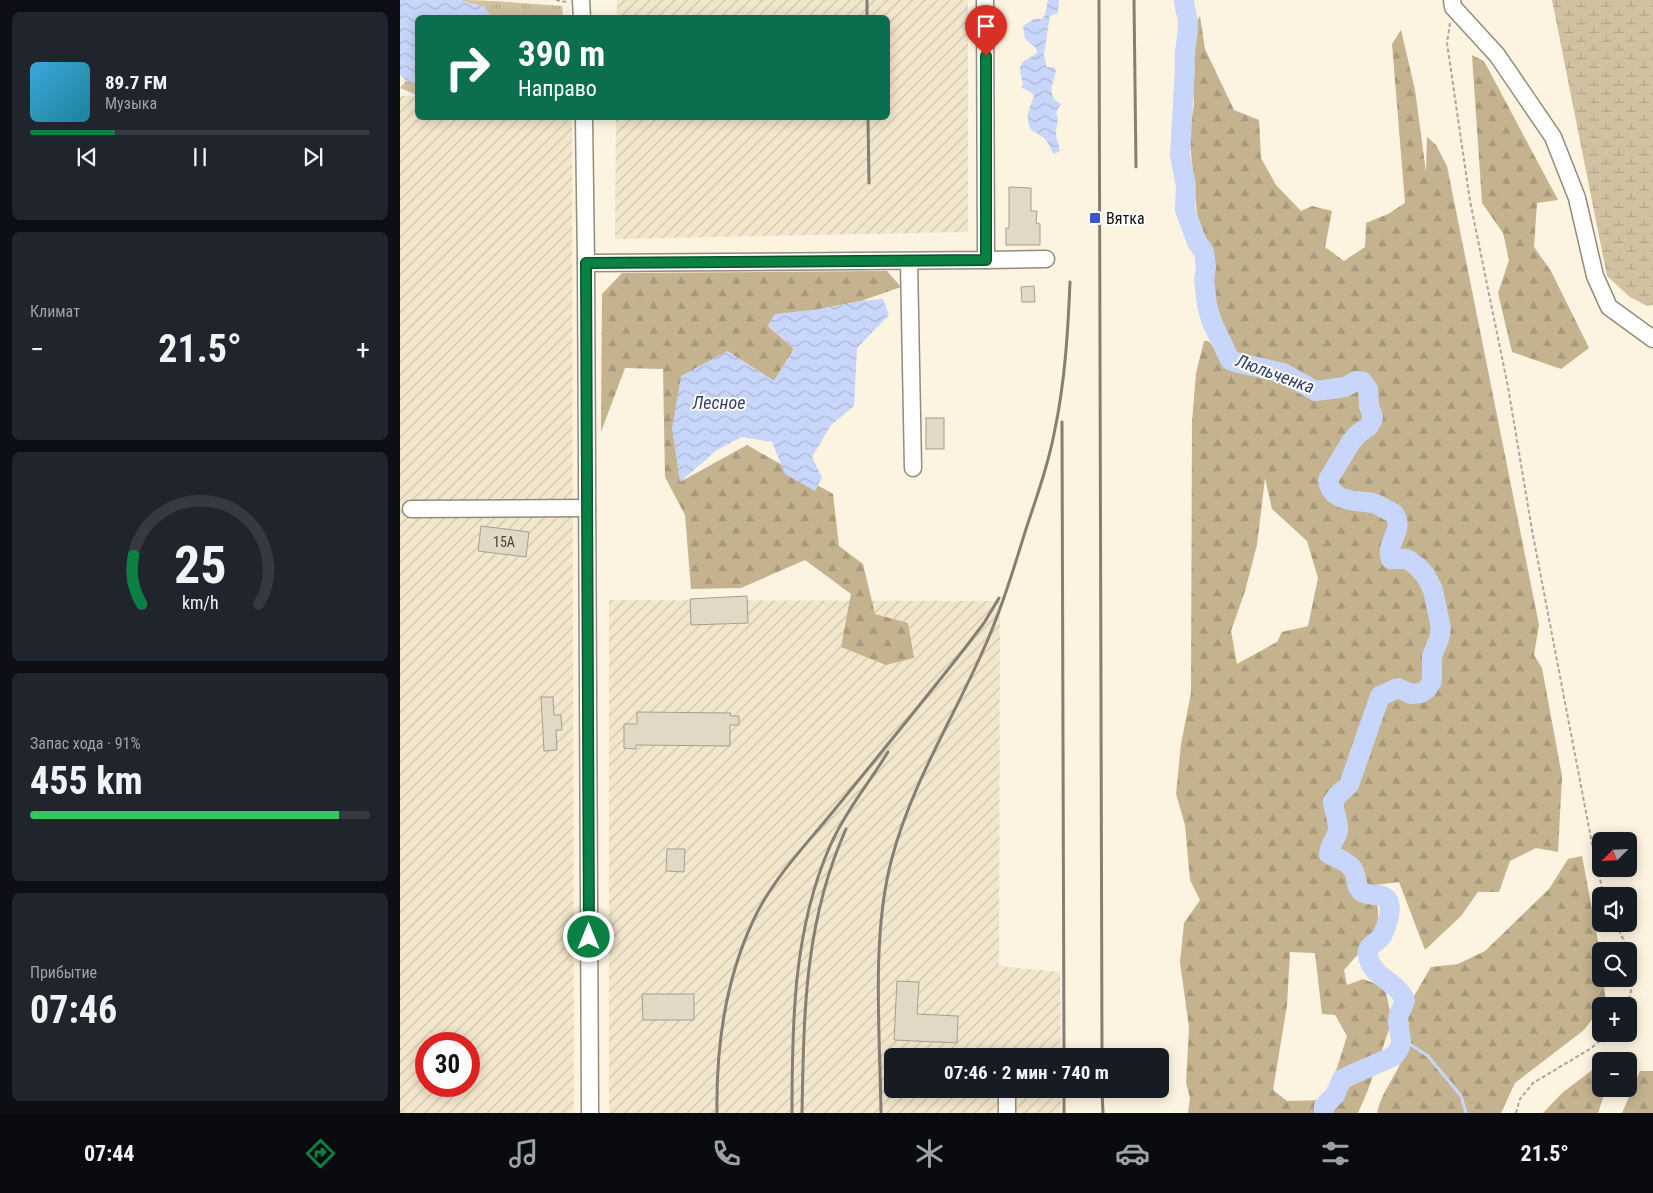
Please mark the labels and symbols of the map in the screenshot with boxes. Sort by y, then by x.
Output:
pin [965,5,1007,56]
place label: Вятка [1106,209,1145,228]
marker: Вятка [1088,211,1102,225]
water label: Люльченка [1232,349,1317,397]
water label: Лесное [692,392,745,413]
house number: 15А [493,534,515,550]
north arrow [1592,832,1638,878]
position arrow [562,910,614,962]
speed limit sign: 30 [415,1032,480,1097]

